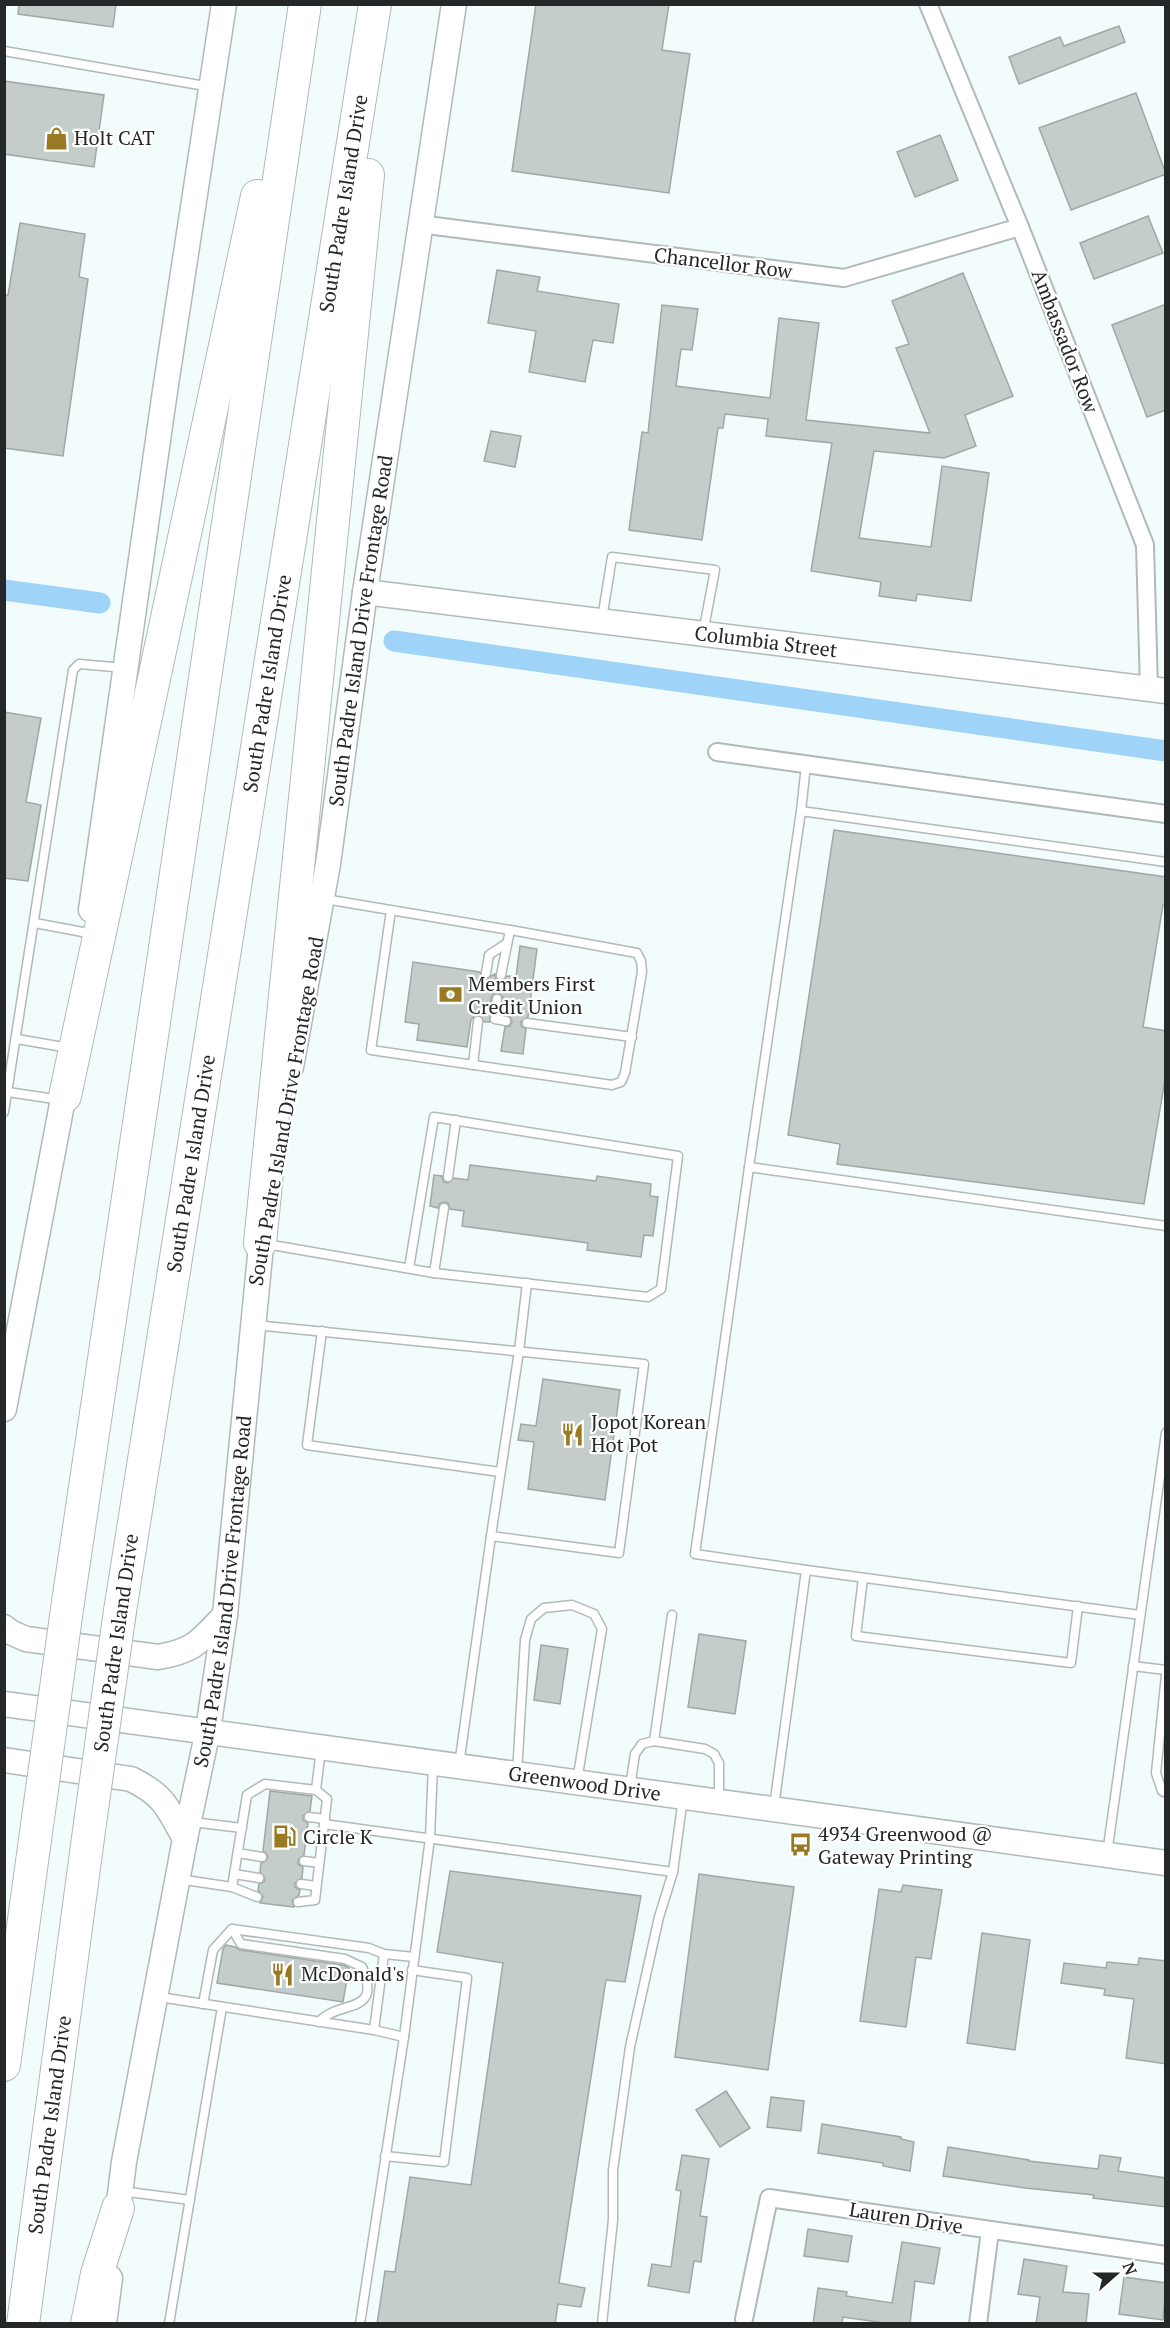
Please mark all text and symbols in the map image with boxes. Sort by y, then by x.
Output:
street label: South Padre Island Drive [312,93,373,315]
place label: Holt CAT [74,124,155,151]
shop icon: Holt CAT [43,125,69,151]
street label: Chancellor Row [652,241,794,284]
street label: Ambassador Row [1026,265,1105,417]
street label: South Padre Island Drive Frontage Road [322,453,399,808]
street label: South Padre Island Drive [236,572,297,795]
street label: Columbia Street [693,619,839,663]
street label: South Padre Island Drive Frontage Road [241,934,330,1288]
place label: Members First Credit Union [468,970,596,1020]
bank icon: Members First Credit Union [437,982,463,1008]
street label: South Padre Island Drive [160,1052,221,1275]
place label: Jopot Korean Hot Pot [591,1408,706,1458]
street label: South Padre Island Drive Frontage Road [186,1414,257,1770]
restaurant icon: Jopot Korean Hot Pot [560,1421,586,1447]
street label: South Padre Island Drive [87,1532,144,1754]
street label: Greenwood Drive [507,1759,663,1807]
place label: 4934 Greenwood @ Gateway Printing [818,1820,993,1870]
place label: Circle K [303,1823,373,1850]
fuel station icon: Circle K [272,1824,298,1850]
bus stop icon: 4934 Greenwood @ Gateway Printing [787,1832,813,1858]
place label: McDonald's [301,1960,405,1987]
restaurant icon: McDonald's [270,1961,296,1987]
street label: South Padre Island Drive [21,2014,77,2236]
street label: Lauren Drive [847,2195,965,2240]
north arrow [1086,2244,1146,2304]
text: N [1118,2259,1142,2278]

